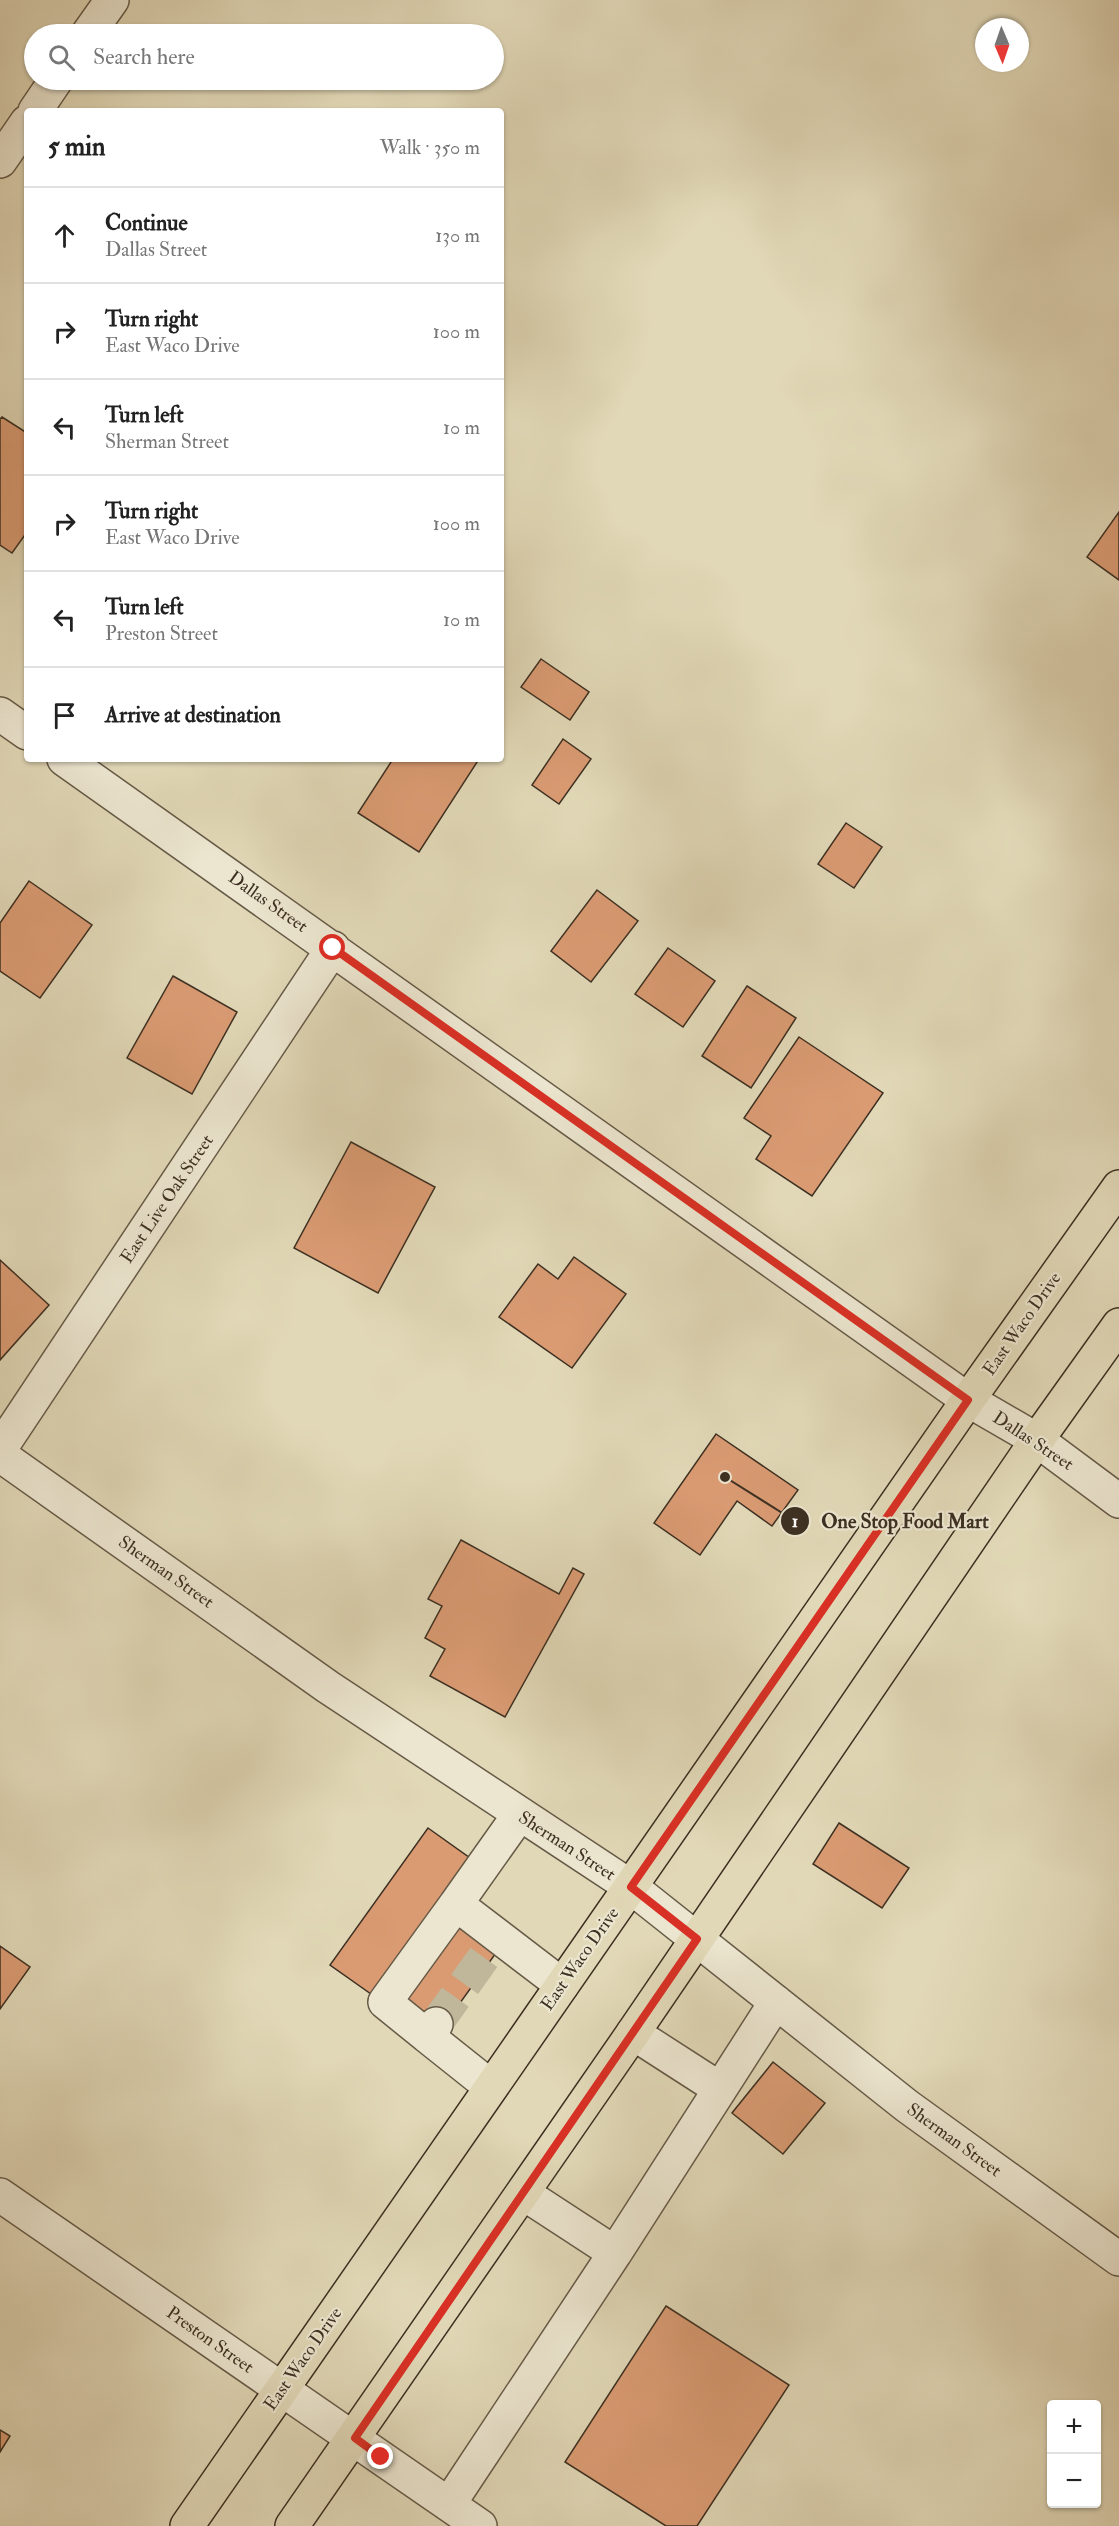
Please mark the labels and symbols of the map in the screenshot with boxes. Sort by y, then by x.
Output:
north arrow [975,18,1029,72]
street label: Dallas Street [224,866,312,938]
route start [319,934,345,960]
street label: East Live Oak Street [115,1130,219,1268]
street label: East Waco Drive [978,1267,1066,1380]
street label: Dallas Street [988,1406,1078,1476]
callout: One Stop Food Mart [780,1502,1001,1540]
text: One Stop Food Mart [821,1509,989,1535]
text: 1 [792,1510,798,1533]
street label: Sherman Street [114,1531,218,1613]
street label: Sherman Street [514,1806,620,1886]
street label: East Waco Drive [536,1902,624,2015]
street label: Sherman Street [902,2098,1006,2182]
street label: Preston Street [162,2301,258,2379]
street label: East Waco Drive [259,2302,347,2415]
route end [367,2443,393,2469]

